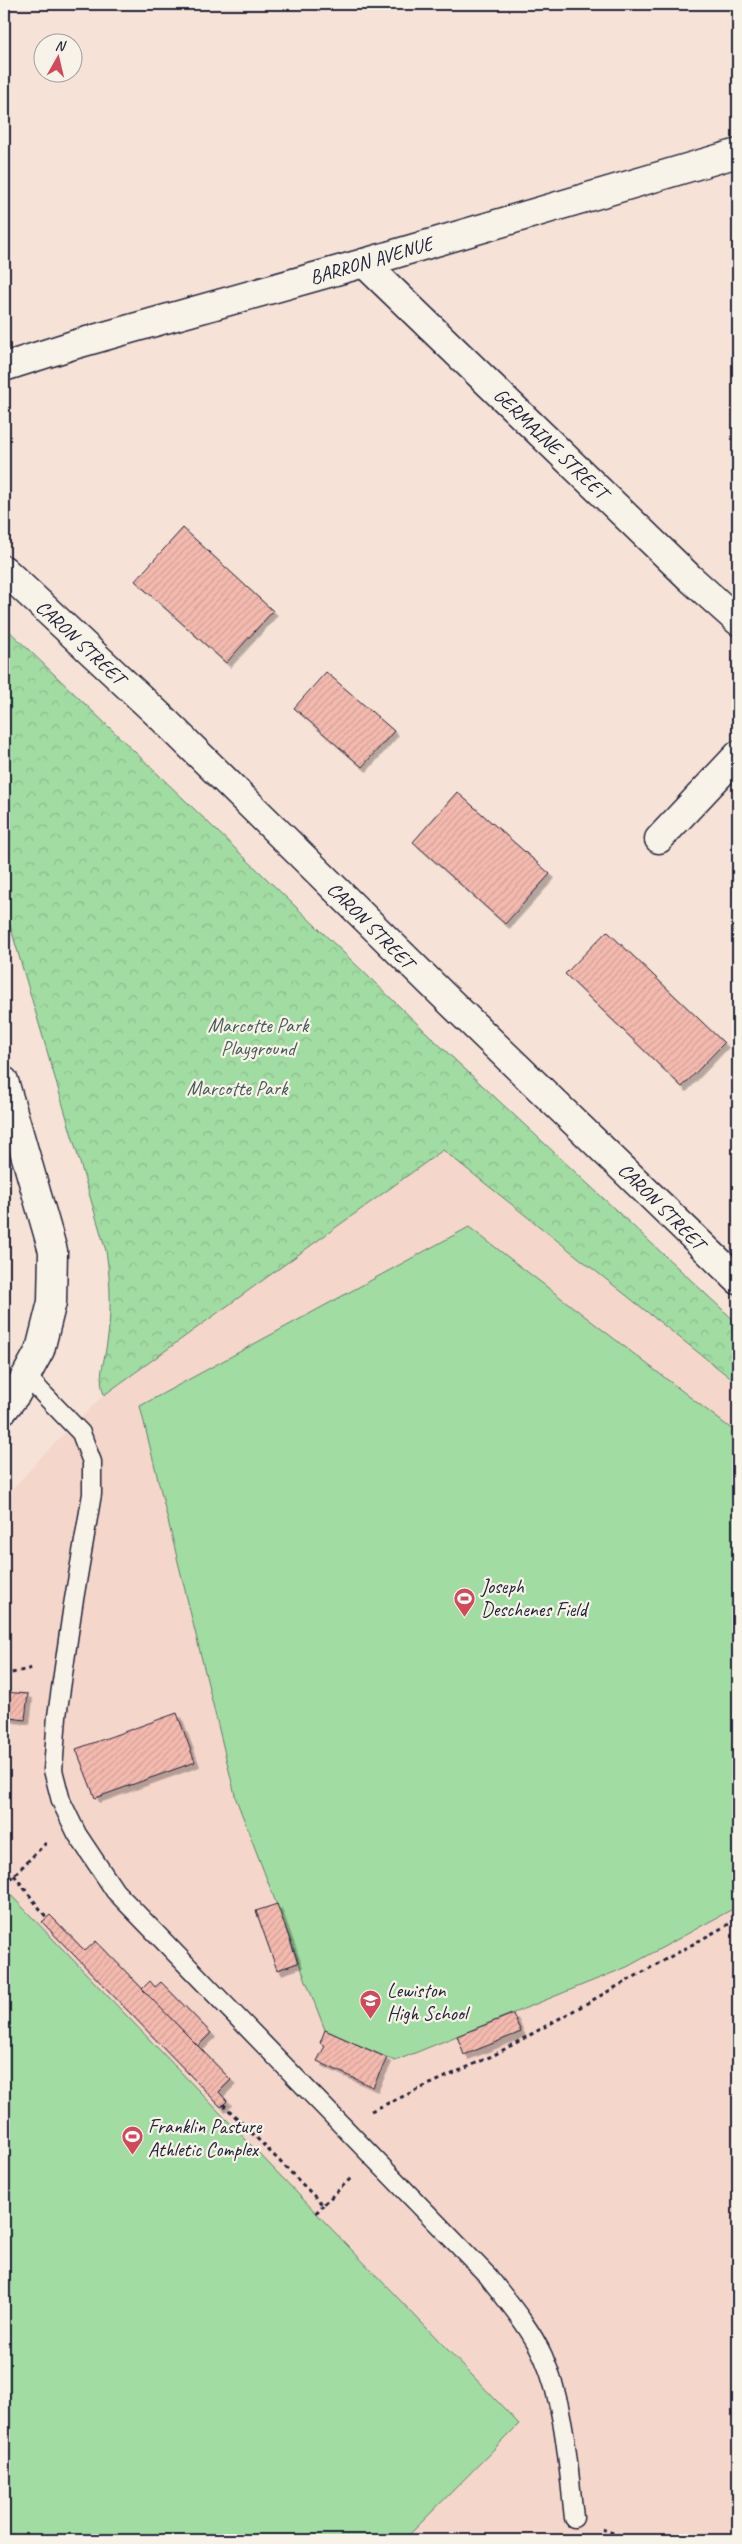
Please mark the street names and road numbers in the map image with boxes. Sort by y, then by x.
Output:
street label: BARRON AVENUE [307,230,438,290]
street label: GERMAINE STREET [488,383,616,507]
street label: CARON STREET [31,595,133,693]
street label: CARON STREET [322,876,422,977]
street label: CARON STREET [613,1157,713,1258]

